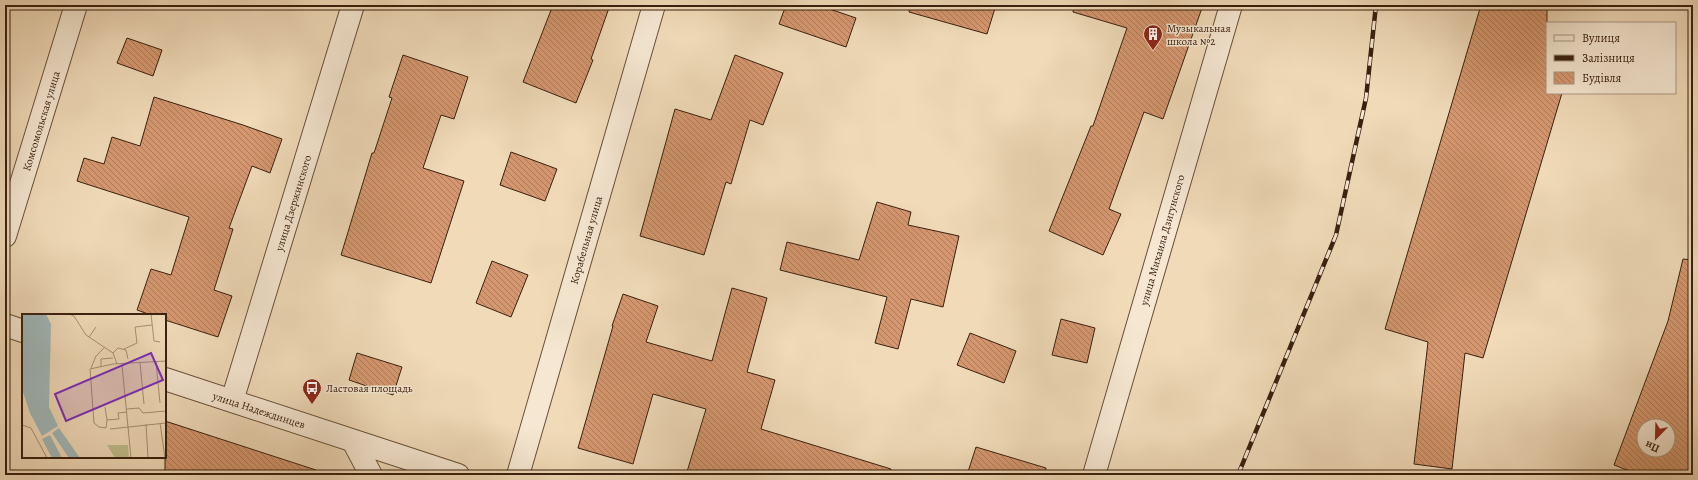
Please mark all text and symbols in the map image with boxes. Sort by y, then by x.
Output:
place label: Музыкальная школа №2 [1167,21,1231,49]
legend [1546,22,1676,94]
building icon: Музыкальная школа №2 [1142,23,1164,51]
text: Вулиця [1582,30,1620,46]
text: Залізниця [1582,50,1635,66]
street label: Комсомольская улица [19,68,64,173]
text: Будівля [1582,70,1622,86]
street label: улица Дзержинского [271,153,315,254]
street label: улица Михаила Дзигунского [1136,173,1188,308]
street label: Корабельная улица [567,193,607,286]
inset map [22,314,166,458]
bus stop icon: Ластовая площадь [301,377,323,405]
place label: Ластовая площадь [326,381,413,396]
street label: улица Надеждинцев [210,388,307,433]
north arrow [1636,418,1676,458]
text: Пн [1642,437,1662,456]

